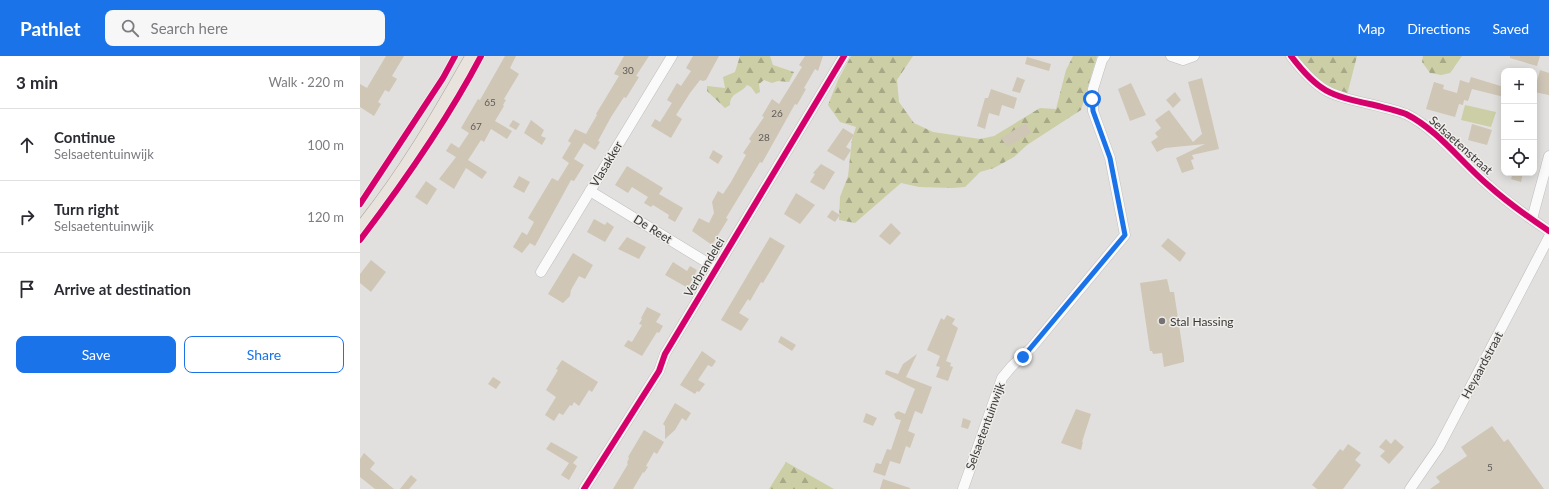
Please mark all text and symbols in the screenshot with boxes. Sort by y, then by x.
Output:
search box [105,10,385,46]
text: Pathlet [20,17,81,40]
icon: search [119,17,141,39]
text: Search here [151,19,228,37]
text: Map [1358,20,1385,37]
text: Directions [1407,20,1470,37]
text: Saved [1492,20,1529,37]
house number: 30 [622,64,634,76]
map controls [1501,68,1537,176]
button: + [1501,68,1537,104]
text: 3 min [16,72,58,93]
text: Walk · 220 m [268,74,344,90]
route start [1083,90,1101,108]
house number: 65 [484,96,496,108]
button: − [1501,104,1537,140]
house number: 26 [771,107,783,119]
street label: Selsaetenstraat [1426,113,1496,178]
house number: 67 [470,120,482,132]
text: Continue [54,128,115,146]
house number: 28 [758,131,770,143]
icon: ahead [16,134,38,156]
text: 100 m [307,137,344,153]
street label: Vlasakker [587,138,626,190]
button: locate [1501,140,1537,176]
text: Selsaetentuinwijk [54,146,154,162]
text: Turn right [54,200,119,218]
icon: right [16,206,38,228]
text: 120 m [307,209,344,225]
street label: De Reet [631,211,676,247]
text: Selsaetentuinwijk [54,218,154,234]
street label: Verbrandelei [680,234,728,299]
icon: arrive [16,278,38,300]
text: Arrive at destination [54,280,191,298]
place label: Stal Hassing [1170,314,1234,329]
marker: Stal Hassing [1157,316,1167,326]
street label: Heyaardstraat [1458,328,1506,401]
button: Save [16,336,176,373]
button: Share [184,336,344,373]
route end [1014,348,1032,366]
street label: Selsaetentuinwijk [962,379,1008,472]
house number: 5 [1487,461,1493,473]

